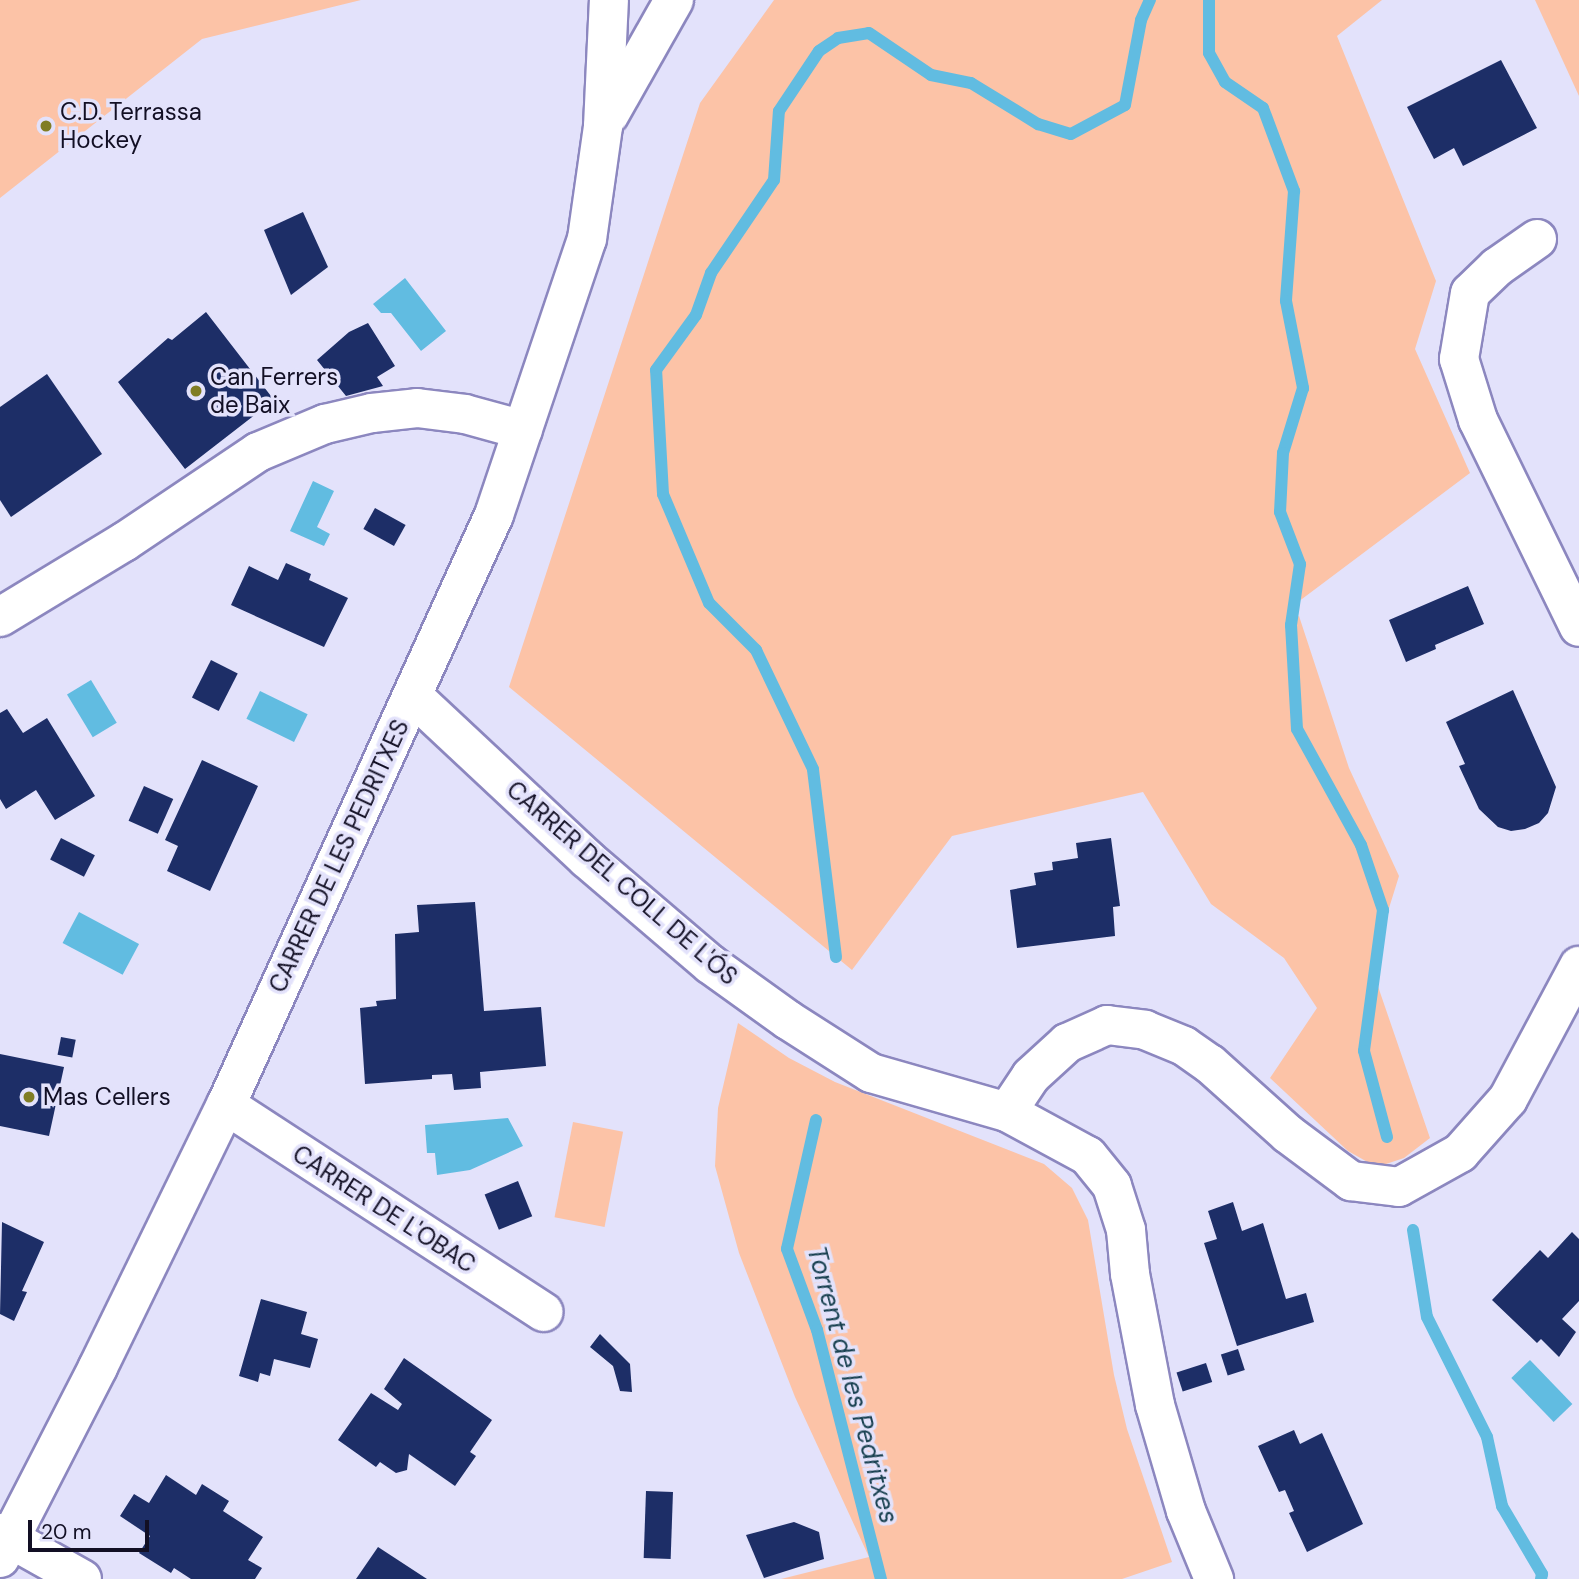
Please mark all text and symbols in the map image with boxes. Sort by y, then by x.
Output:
place label: C.D. Terrassa Hockey [60,98,202,154]
marker: C.D. Terrassa Hockey [38,118,54,134]
place label: Can Ferrers de Baix [210,363,338,419]
marker: Can Ferrers de Baix [188,383,204,399]
street label: CARRER DE LES PEDRITXES [263,715,415,997]
street label: CARRER DEL COLL DE L'ÓS [501,775,743,991]
place label: Mas Cellers [43,1083,171,1111]
marker: Mas Cellers [21,1089,37,1105]
street label: CARRER DE L'OBAC [287,1139,481,1279]
water label: Torrent de les Pedritxes [800,1243,904,1527]
scale bar [32,1506,152,1550]
text: 20 m [41,1518,92,1546]

